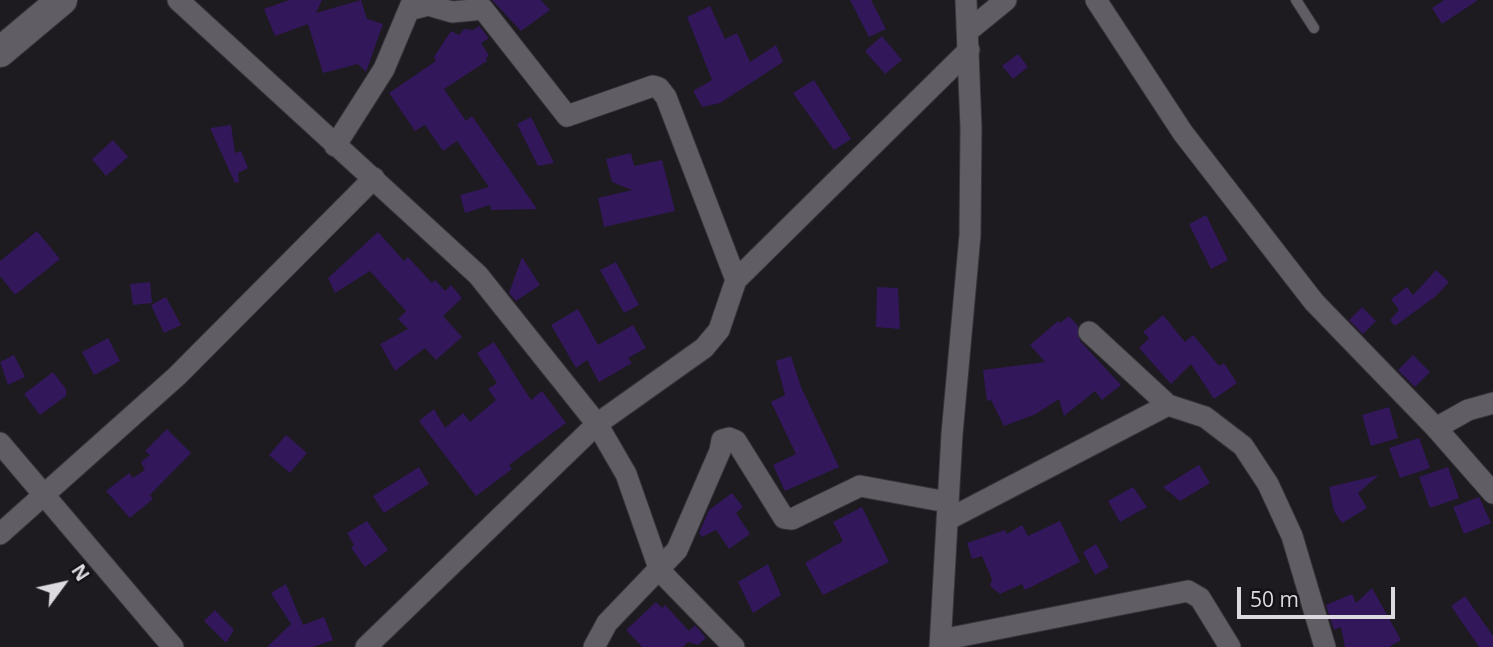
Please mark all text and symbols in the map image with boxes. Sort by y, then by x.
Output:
north arrow [28,549,98,619]
text: N [65,559,96,586]
scale bar [1241,574,1398,618]
text: 50 m [1250,585,1299,613]

